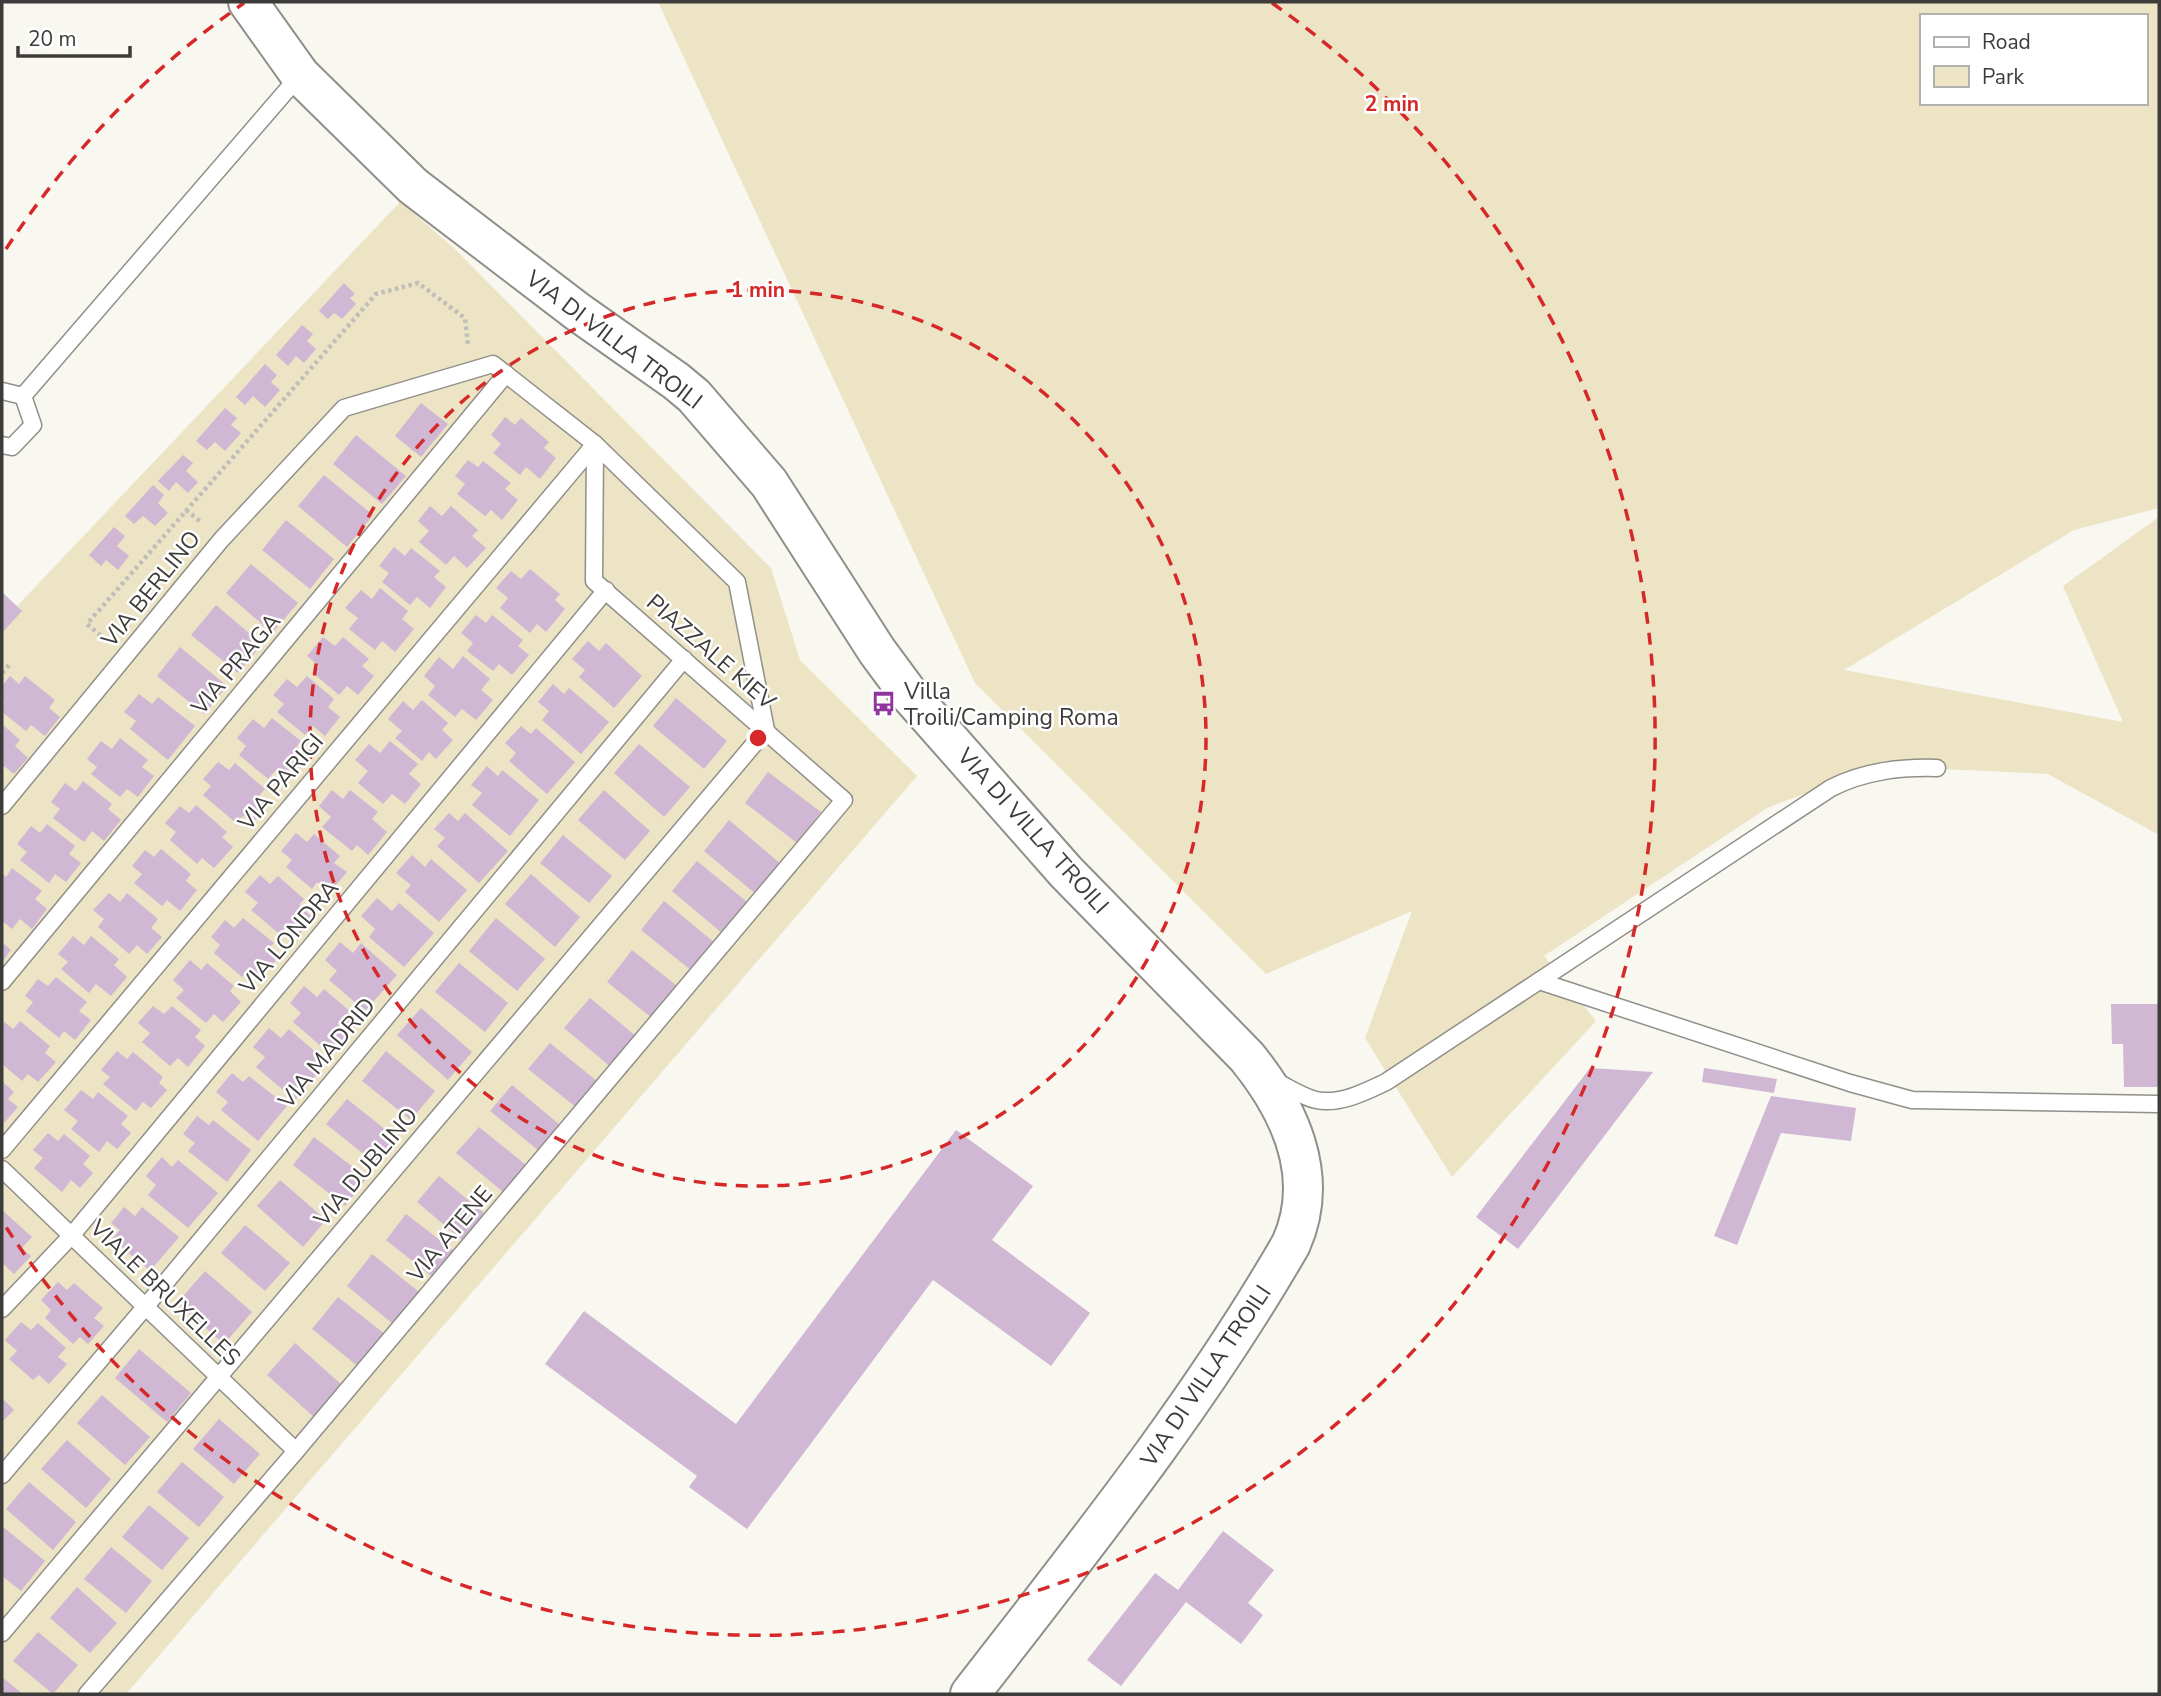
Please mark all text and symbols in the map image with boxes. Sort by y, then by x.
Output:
scale bar [18,14,130,58]
legend [1920,14,2147,105]
text: 20 m [28,25,77,53]
text: Road [1982,28,2031,56]
text: Park [1982,63,2024,91]
text: 2 min [1365,90,1419,118]
street label: VIA DI VILLA TROILI [519,263,708,417]
text: 1 min [731,276,785,304]
street label: VIA BERLINO [94,524,208,655]
street label: PIAZZALE KIEV [640,587,782,717]
street label: VIA PRAGA [184,606,288,722]
place label: Villa Troili/Camping Roma [903,676,1119,733]
bus stop icon: Villa Troili/Camping Roma [870,690,898,718]
centre of rings [746,726,770,750]
street label: VIA PARIGI [231,727,331,838]
street label: VIA DI VILLA TROILI [949,741,1116,921]
street label: VIA LONDRA [232,873,346,1001]
street label: VIA MADRID [271,991,383,1116]
street label: VIA DUBLINO [306,1101,425,1234]
street label: VIA ATENE [400,1179,500,1290]
street label: VIALE BRUXELLES [82,1212,247,1373]
street label: VIA DI VILLA TROILI [1133,1279,1278,1474]

